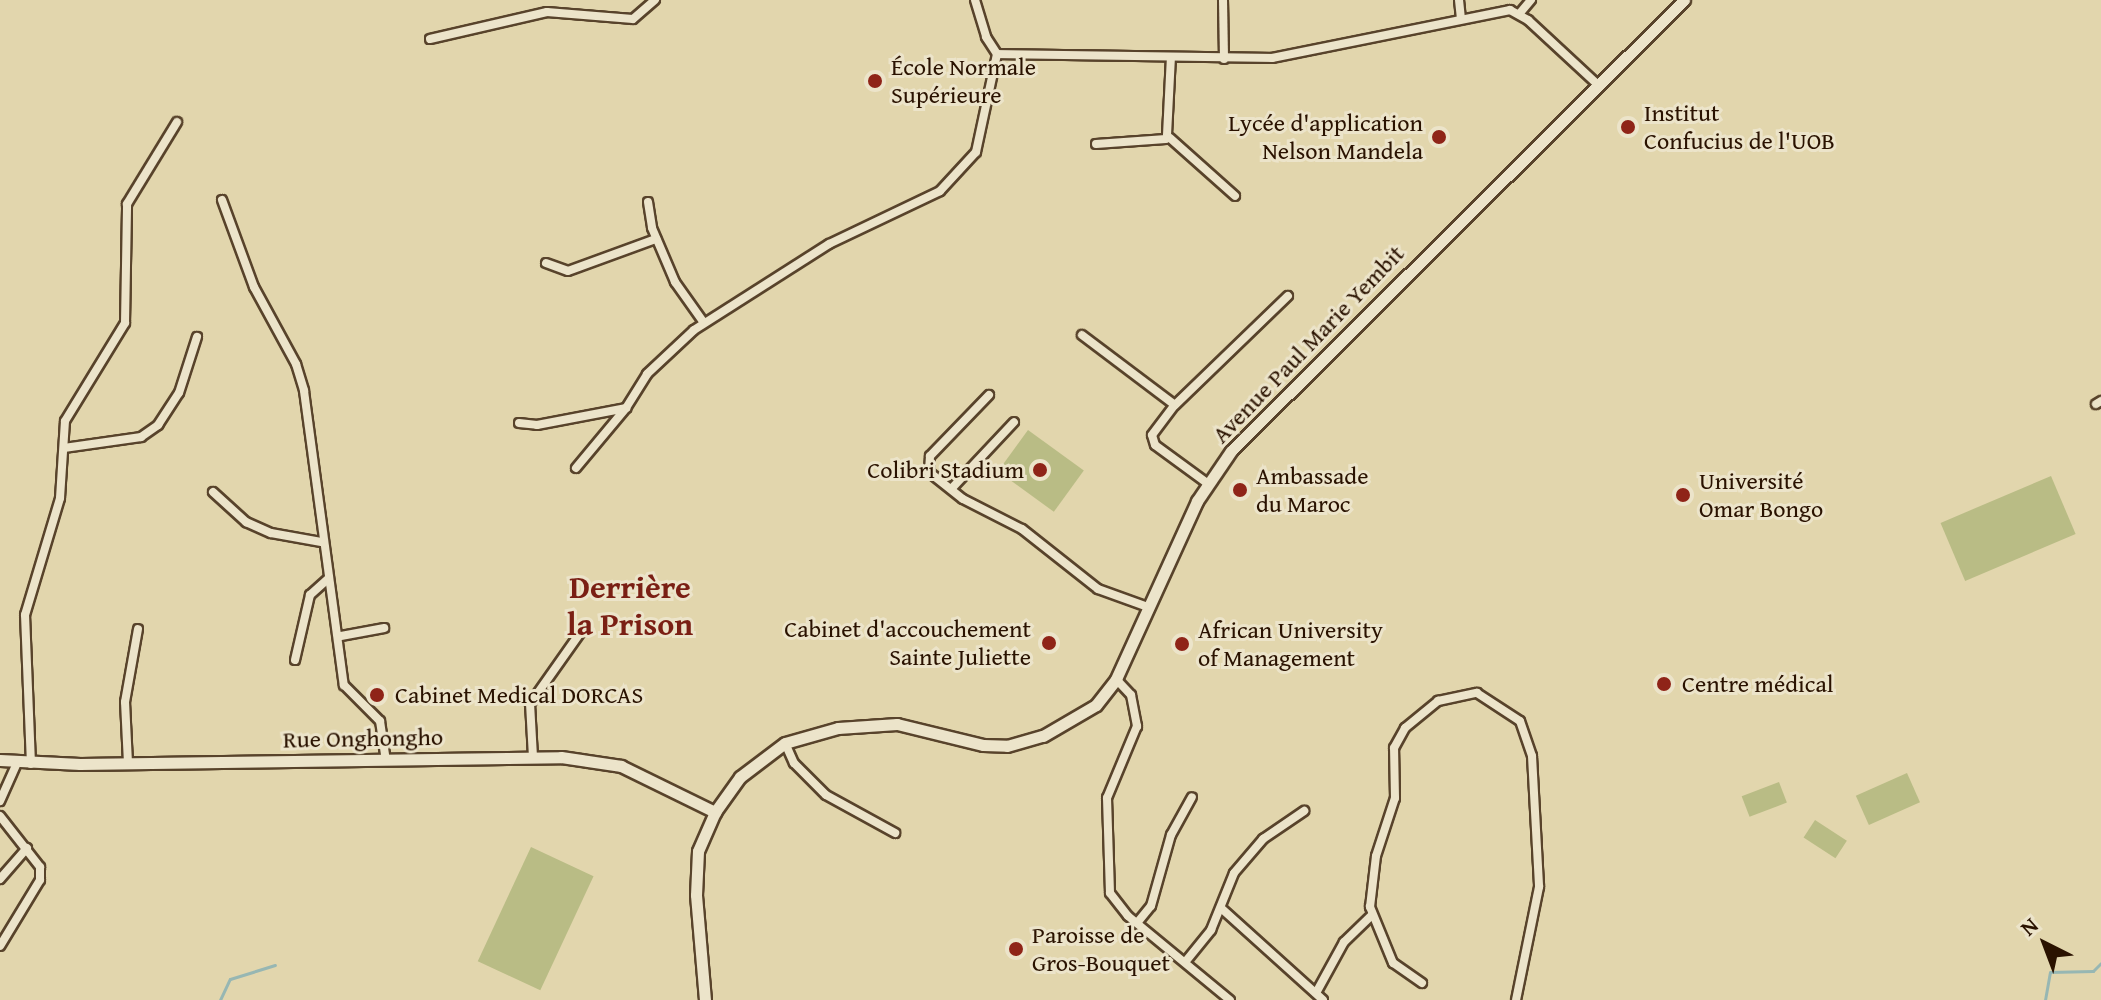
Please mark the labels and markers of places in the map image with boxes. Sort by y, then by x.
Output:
place label: École Normale Supérieure [891,53,1036,109]
marker: École Normale Supérieure [866,72,884,90]
place label: Institut Confucius de l'UOB [1644,99,1835,155]
place label: Lycée d'application Nelson Mandela [1228,109,1423,165]
marker: Institut Confucius de l'UOB [1619,118,1637,136]
marker: Lycée d'application Nelson Mandela [1430,128,1448,146]
place label: Colibri Stadium [867,456,1024,484]
marker: Colibri Stadium [1031,461,1049,479]
place label: Ambassade du Maroc [1256,462,1368,518]
place label: Université Omar Bongo [1699,467,1823,523]
marker: Ambassade du Maroc [1231,481,1249,499]
marker: Université Omar Bongo [1674,486,1692,504]
place label: Cabinet d'accouchement Sainte Juliette [784,615,1031,671]
place label: African University of Management [1198,616,1383,672]
marker: Cabinet d'accouchement Sainte Juliette [1038,632,1060,654]
marker: African University of Management [1173,635,1191,653]
place label: Centre médical [1682,670,1833,698]
marker: Centre médical [1653,673,1675,695]
place label: Cabinet Medical DORCAS [395,681,643,709]
marker: Cabinet Medical DORCAS [366,684,388,706]
place label: Paroisse de Gros-Bouquet [1032,921,1170,977]
marker: Paroisse de Gros-Bouquet [1007,940,1025,958]

